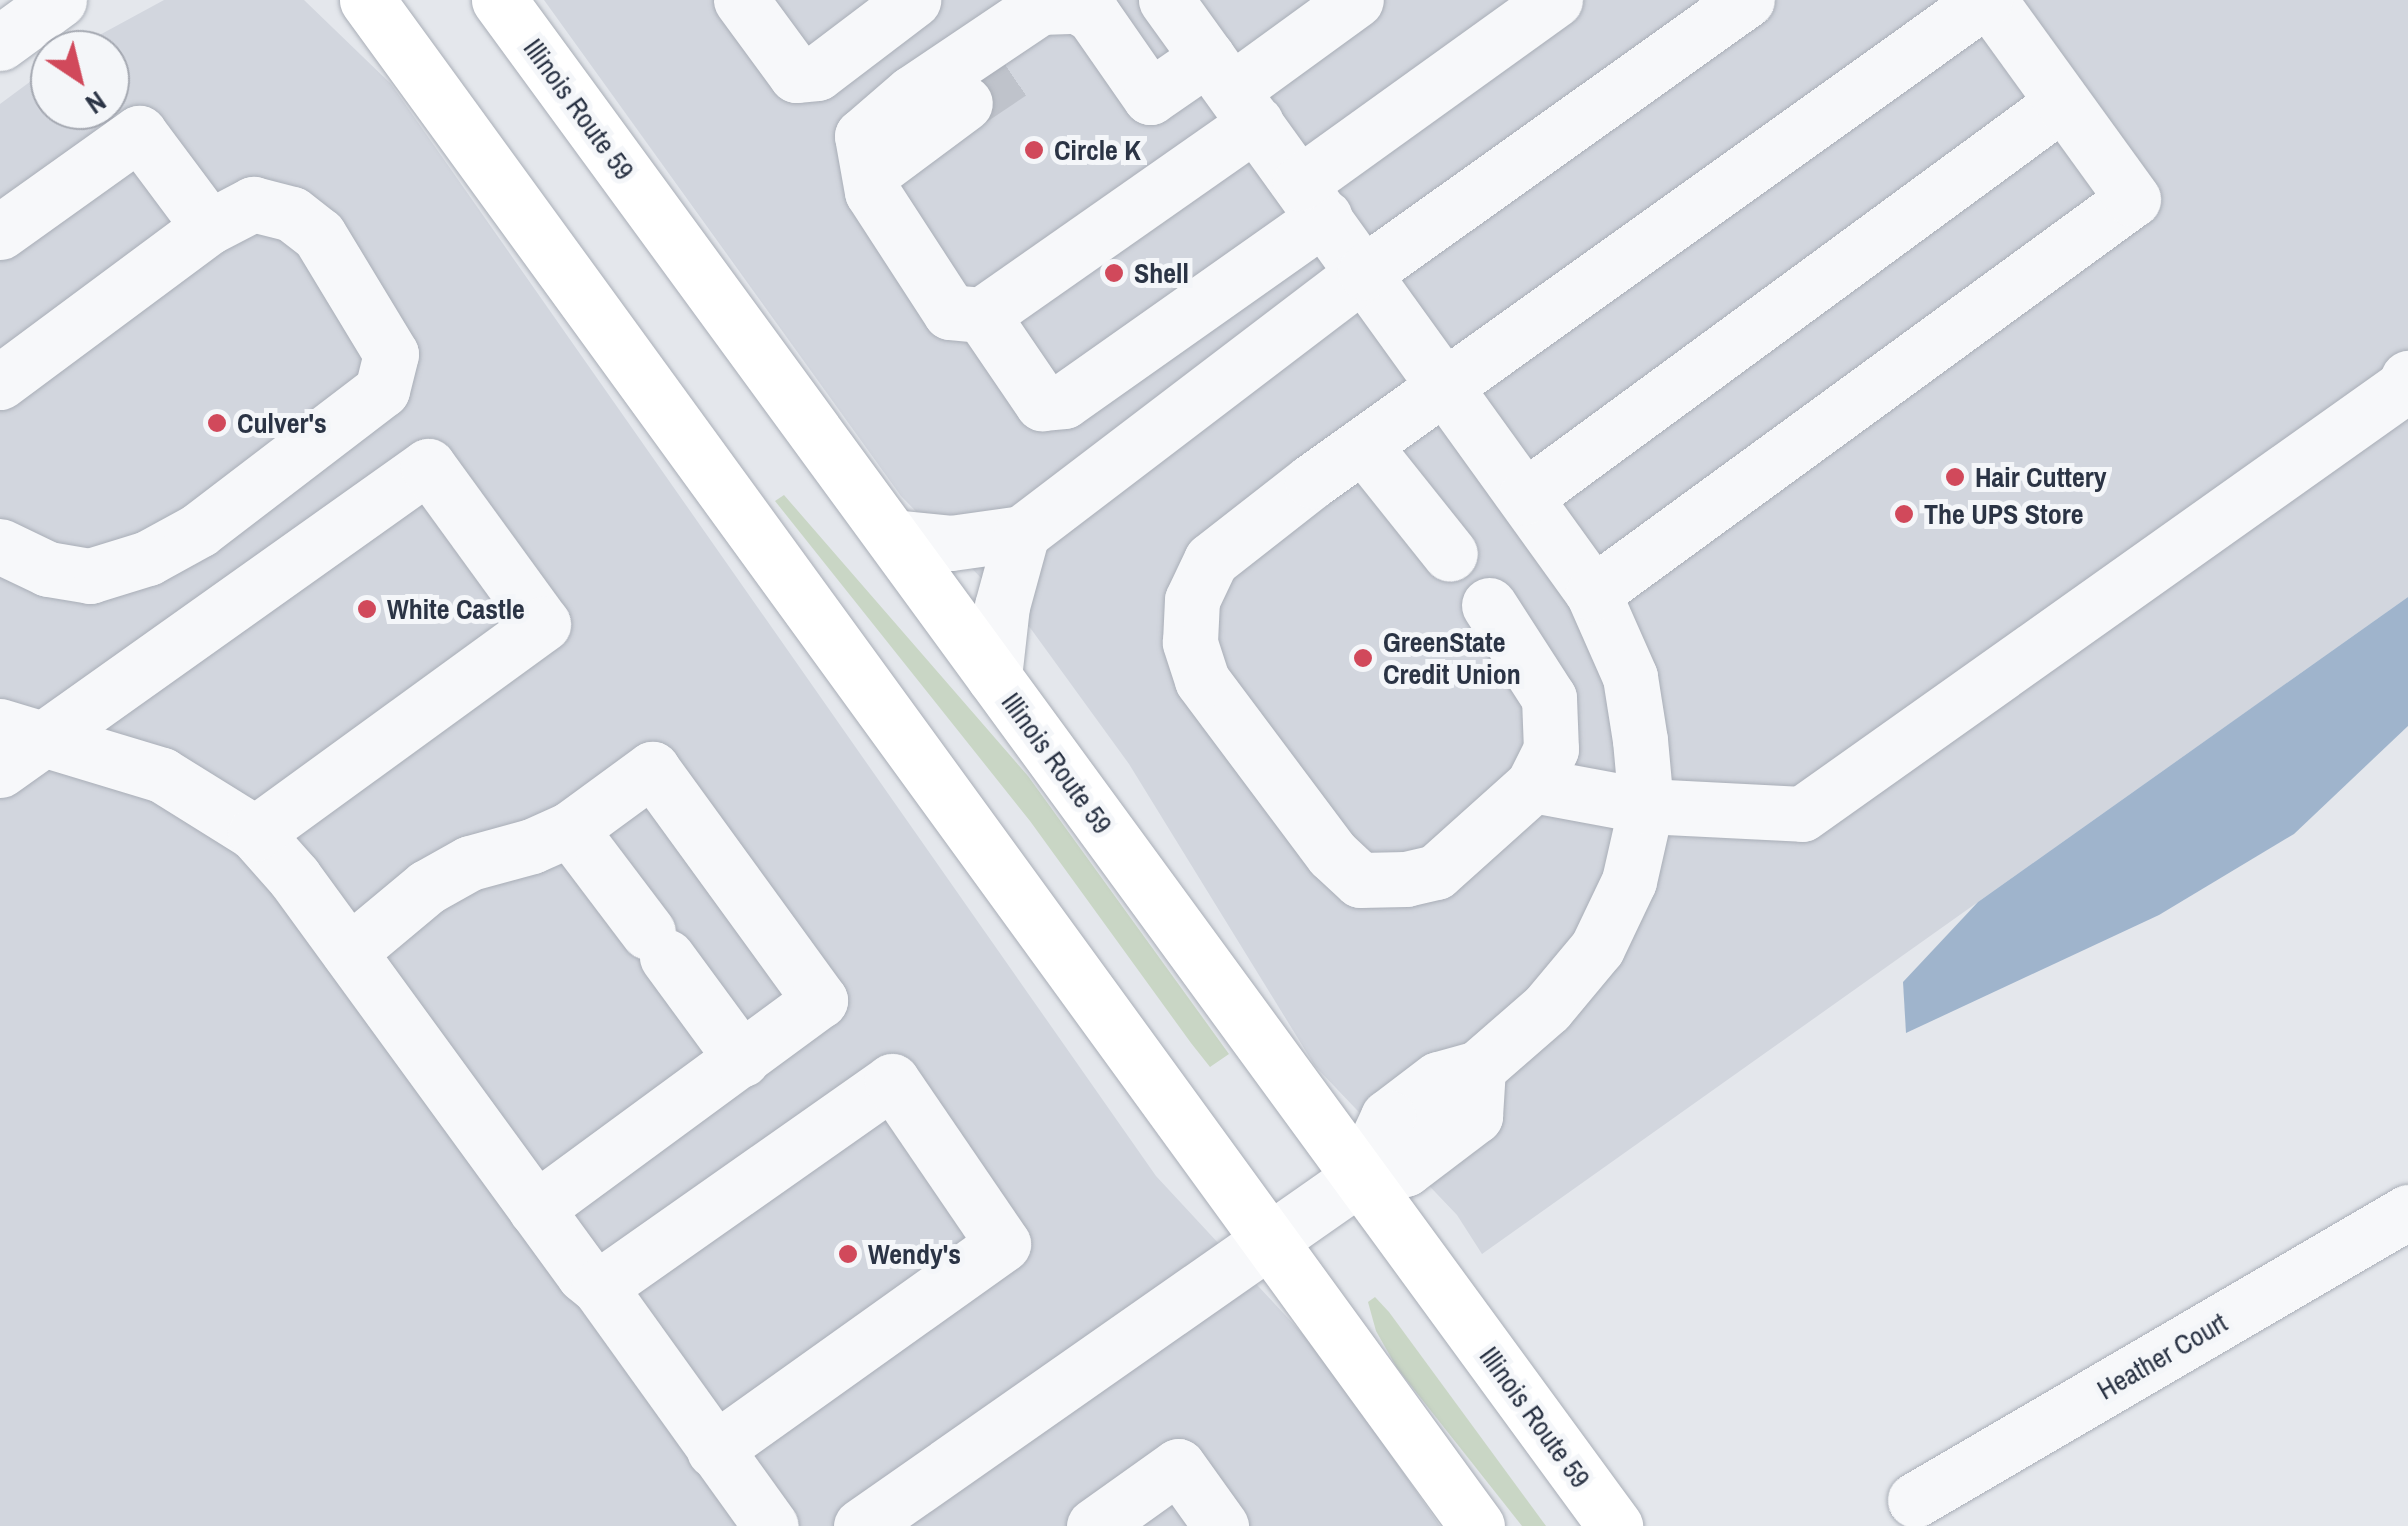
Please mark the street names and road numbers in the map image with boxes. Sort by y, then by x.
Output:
street label: Illinois Route 59 [517,32,641,186]
street label: Illinois Route 59 [995,686,1119,840]
street label: Heather Court [2091,1305,2233,1407]
street label: Illinois Route 59 [1473,1340,1597,1494]

